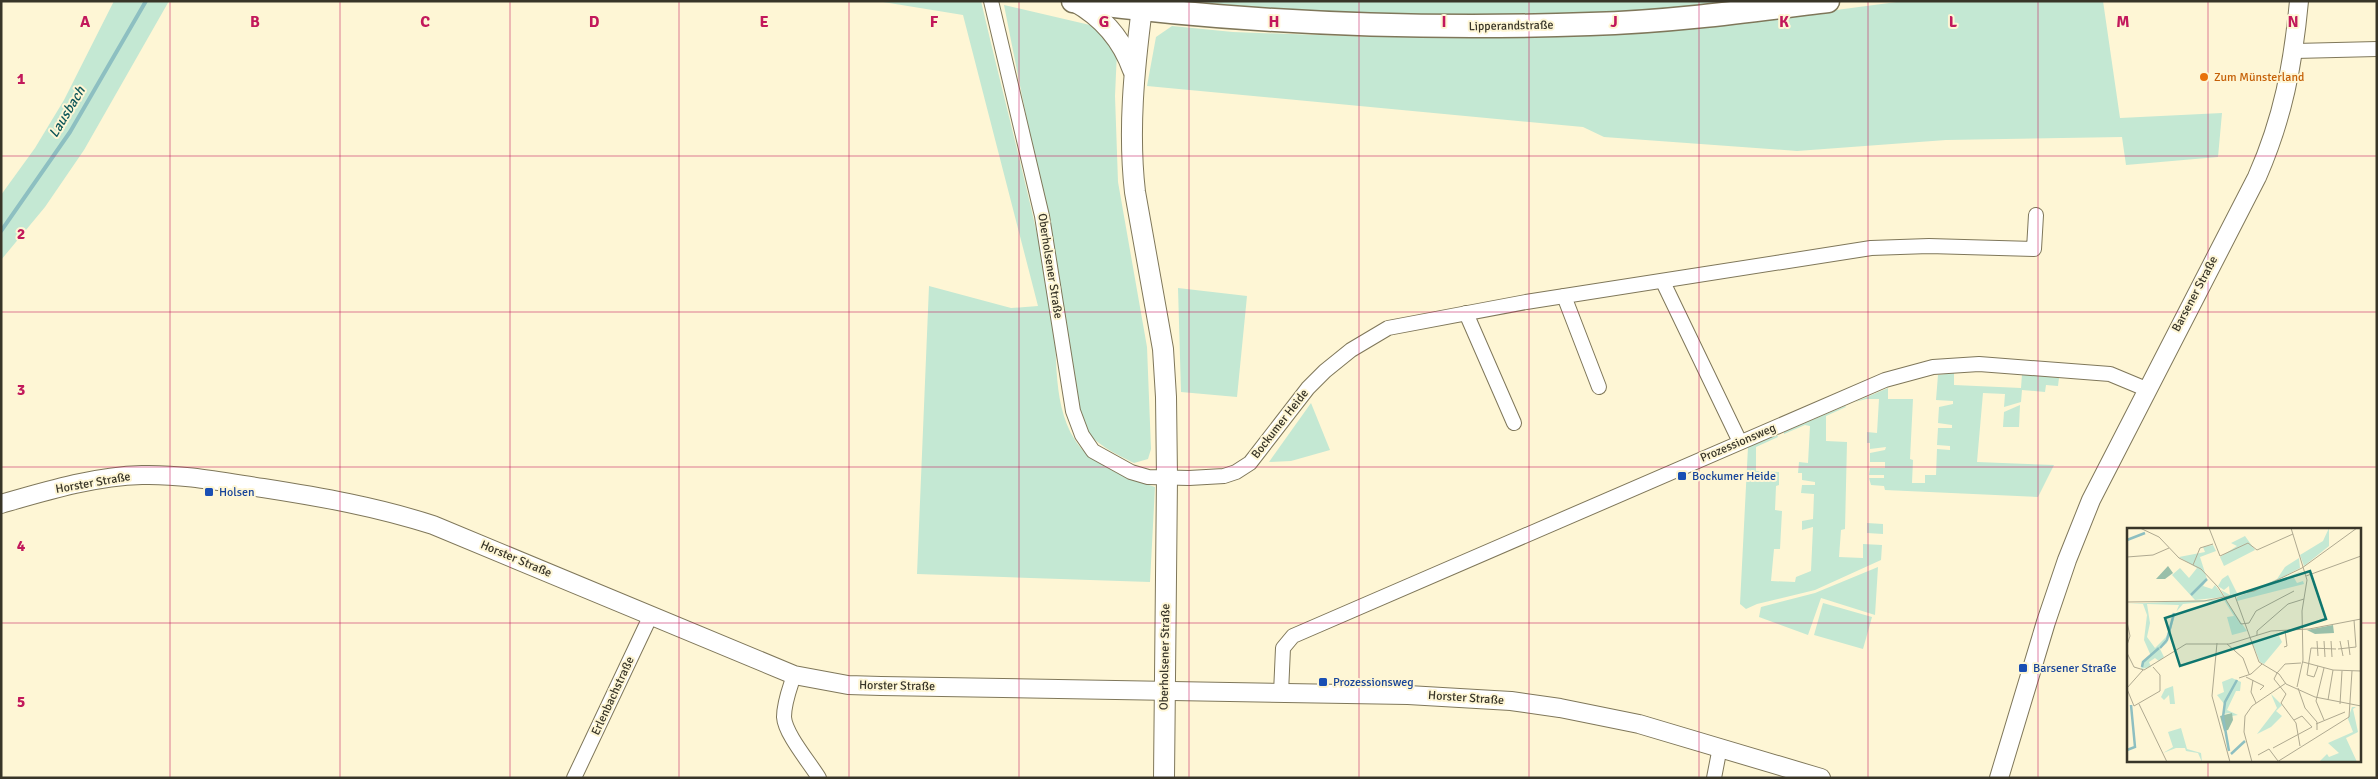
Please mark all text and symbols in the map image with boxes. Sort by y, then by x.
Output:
text: A [80,12,91,32]
text: B [250,12,260,32]
text: C [420,12,430,32]
text: D [589,12,600,32]
text: E [759,12,769,32]
text: F [930,12,939,32]
text: G [1099,12,1109,32]
text: H [1269,12,1279,32]
text: I [1441,12,1447,32]
text: J [1610,12,1618,32]
text: K [1779,12,1789,32]
text: L [1949,12,1958,32]
text: M [2116,12,2130,32]
text: N [2287,12,2299,32]
street label: Lipperandstraße [1469,18,1553,34]
text: 1 [17,69,26,89]
place label: Zum Münsterland [2214,70,2304,85]
marker: Zum Münsterland [2198,71,2210,83]
water label: Lausbach [45,83,89,141]
street label: Oberholsener Straße [1034,212,1066,320]
text: 2 [17,224,25,244]
street label: Barsener Straße [2169,254,2221,334]
text: 3 [17,380,25,400]
street label: Bockumer Heide [1248,386,1312,462]
street label: Prozessionsweg [1698,420,1778,466]
street label: Horster Straße [54,469,132,497]
place label: Bockumer Heide [1692,469,1776,484]
marker: Bockumer Heide [1676,470,1688,482]
place label: Holsen [219,485,255,500]
marker: Holsen [203,486,215,498]
inset map [2127,528,2360,762]
text: 4 [17,536,26,556]
street label: Horster Straße [478,537,554,581]
street label: Oberholsener Straße [1157,604,1173,710]
street label: Erlenbachstraße [588,654,638,738]
place label: Barsener Straße [2033,661,2116,676]
marker: Barsener Straße [2017,662,2029,674]
place label: Prozessionsweg [1333,675,1414,690]
marker: Prozessionsweg [1317,676,1329,688]
street label: Horster Straße [859,678,935,694]
street label: Horster Straße [1428,688,1504,708]
text: 5 [17,692,25,712]

